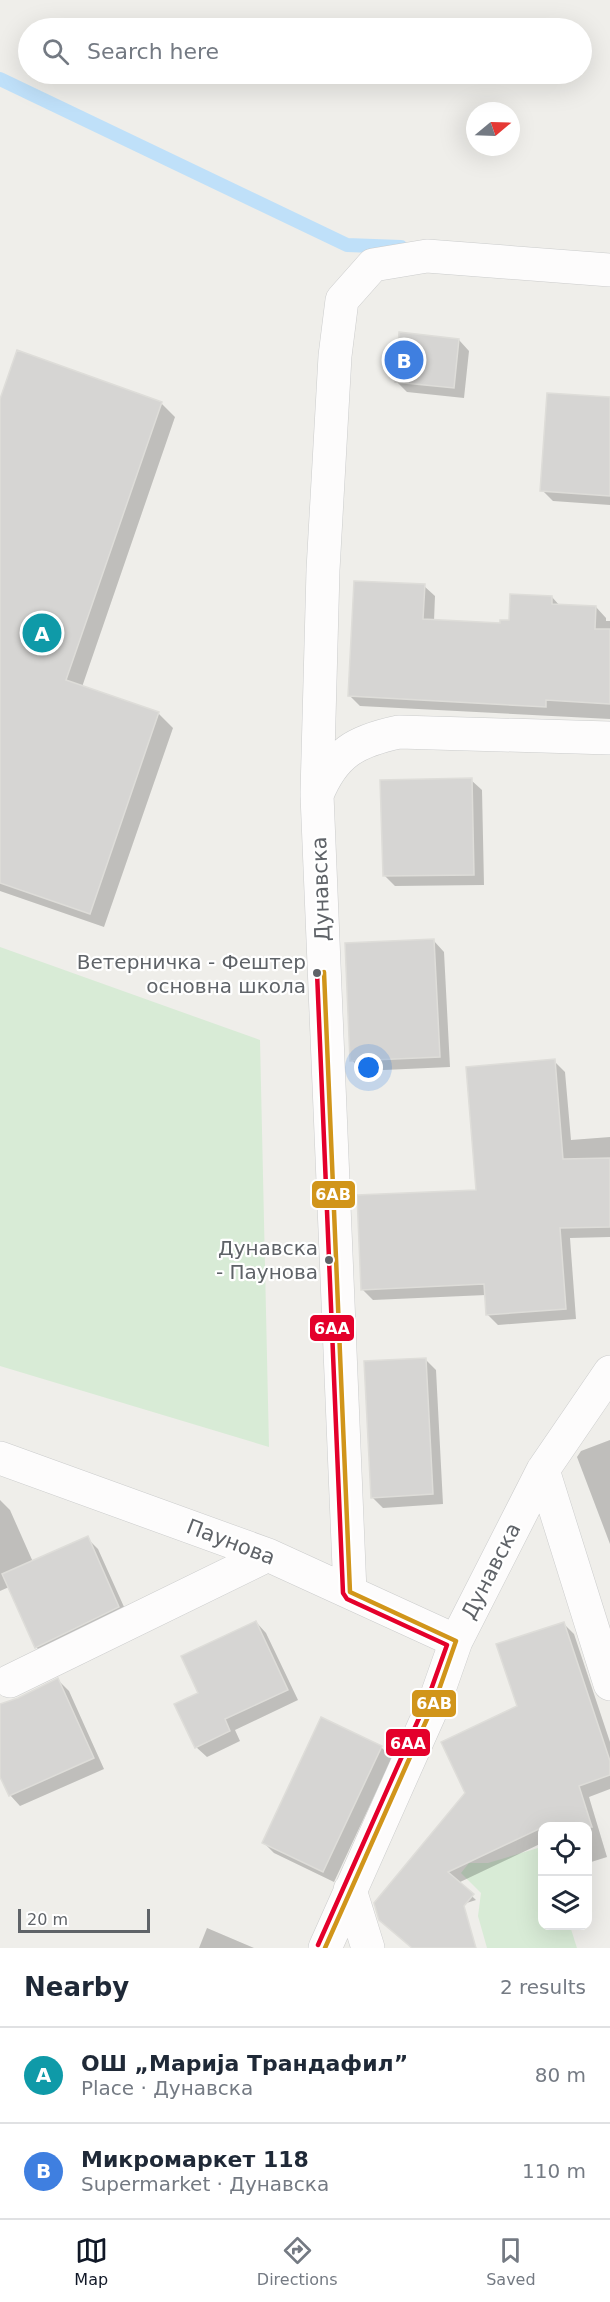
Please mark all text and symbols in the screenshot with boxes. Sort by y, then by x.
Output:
search box [18,18,592,84]
icon: search [39,35,72,68]
text: Search here [87,39,219,64]
north arrow [466,102,520,156]
pin: B [384,338,424,382]
pin: A [22,610,62,656]
street label: Дунавска [307,836,335,942]
place label: Ветерничка - Фештер основна школа [77,950,306,998]
marker: Ветерничка - Фештер основна школа [311,967,323,979]
your location [354,1053,383,1082]
line badge: 6AB [311,1180,356,1209]
text: 6AB [315,1185,351,1204]
place label: Дунавска - Паунова [216,1236,318,1284]
marker: Дунавска - Паунова [323,1254,335,1266]
line badge: 6AA [309,1314,355,1342]
text: 6AA [314,1319,351,1338]
street label: Паунова [183,1514,279,1570]
street label: Дунавска [456,1519,526,1623]
line badge: 6AB [411,1689,457,1718]
text: 6AB [416,1694,452,1713]
line badge: 6AA [385,1728,431,1757]
text: 6AA [390,1734,427,1753]
map controls [538,1822,592,1930]
button: locate [538,1822,592,1876]
button: layers [538,1876,592,1930]
scale bar [18,1906,150,1934]
text: 20 m [27,1910,68,1929]
text: Nearby [24,1972,129,2002]
text: 2 results [500,1975,586,1999]
text: ОШ „Марија Трандафил” [81,2051,408,2076]
text: A [36,2063,51,2087]
text: 80 m [535,2063,586,2087]
text: Place · Дунавска [81,2076,253,2100]
text: Микромаркет 118 [81,2147,309,2172]
text: B [36,2159,51,2183]
text: 110 m [522,2159,586,2183]
text: Supermarket · Дунавска [81,2172,329,2196]
tab: Map [74,2234,108,2289]
tab: Directions [257,2234,337,2289]
tab: Saved [486,2234,536,2289]

